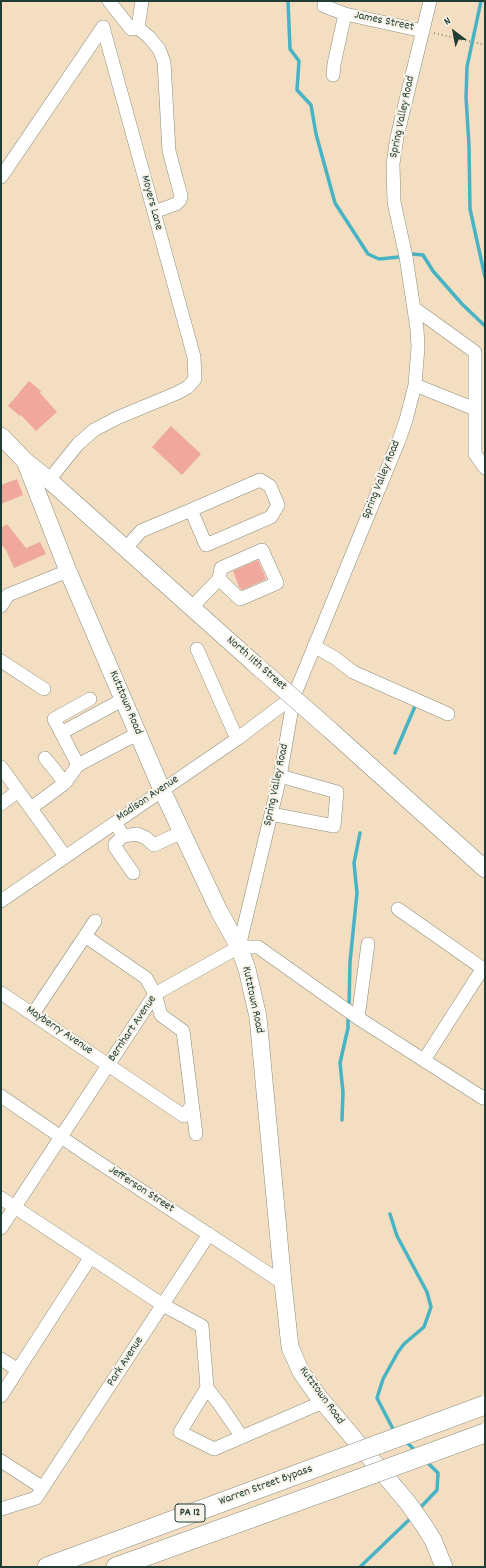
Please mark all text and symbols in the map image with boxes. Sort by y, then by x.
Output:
street label: James Street [353,9,415,35]
north arrow [434,12,474,52]
text: N [441,14,454,30]
street label: Spring Valley Road [387,75,419,159]
street label: Moyers Lane [137,174,165,232]
street label: Spring Valley Road [360,439,404,521]
street label: North 11th Street [223,634,289,694]
street label: Kutztown Road [105,669,145,737]
street label: Spring Valley Road [261,743,293,827]
street label: Madison Avenue [114,773,182,825]
street label: Kutztown Road [238,965,266,1035]
street label: Bernhart Avenue [106,993,160,1065]
street label: Mayberry Avenue [23,1003,95,1059]
street label: Jefferson Street [105,1163,177,1217]
street label: Park Avenue [105,1335,147,1389]
street label: Kutztown Road [295,1364,347,1428]
street label: Warren Street Bypass [217,1462,315,1510]
road number: PA 12 [175,1504,205,1522]

